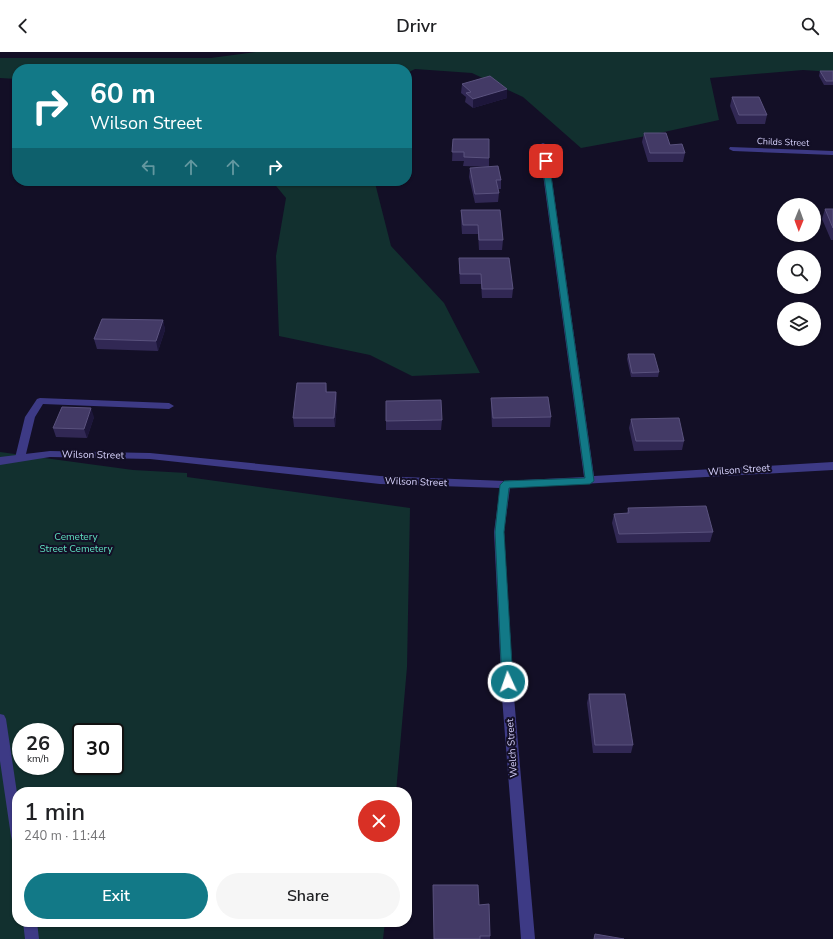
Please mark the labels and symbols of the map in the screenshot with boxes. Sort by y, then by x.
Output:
street label: Childs Street [757,135,810,149]
pin [529,144,563,178]
north arrow [777,198,821,242]
street label: Wilson Street [62,447,125,463]
street label: Wilson Street [708,461,771,479]
street label: Wilson Street [385,474,448,490]
park label: Cemetery Street Cemetery [39,530,113,556]
position arrow [487,661,529,703]
street label: Welch Street [503,718,521,778]
speed limit sign: 30 [72,723,124,775]

